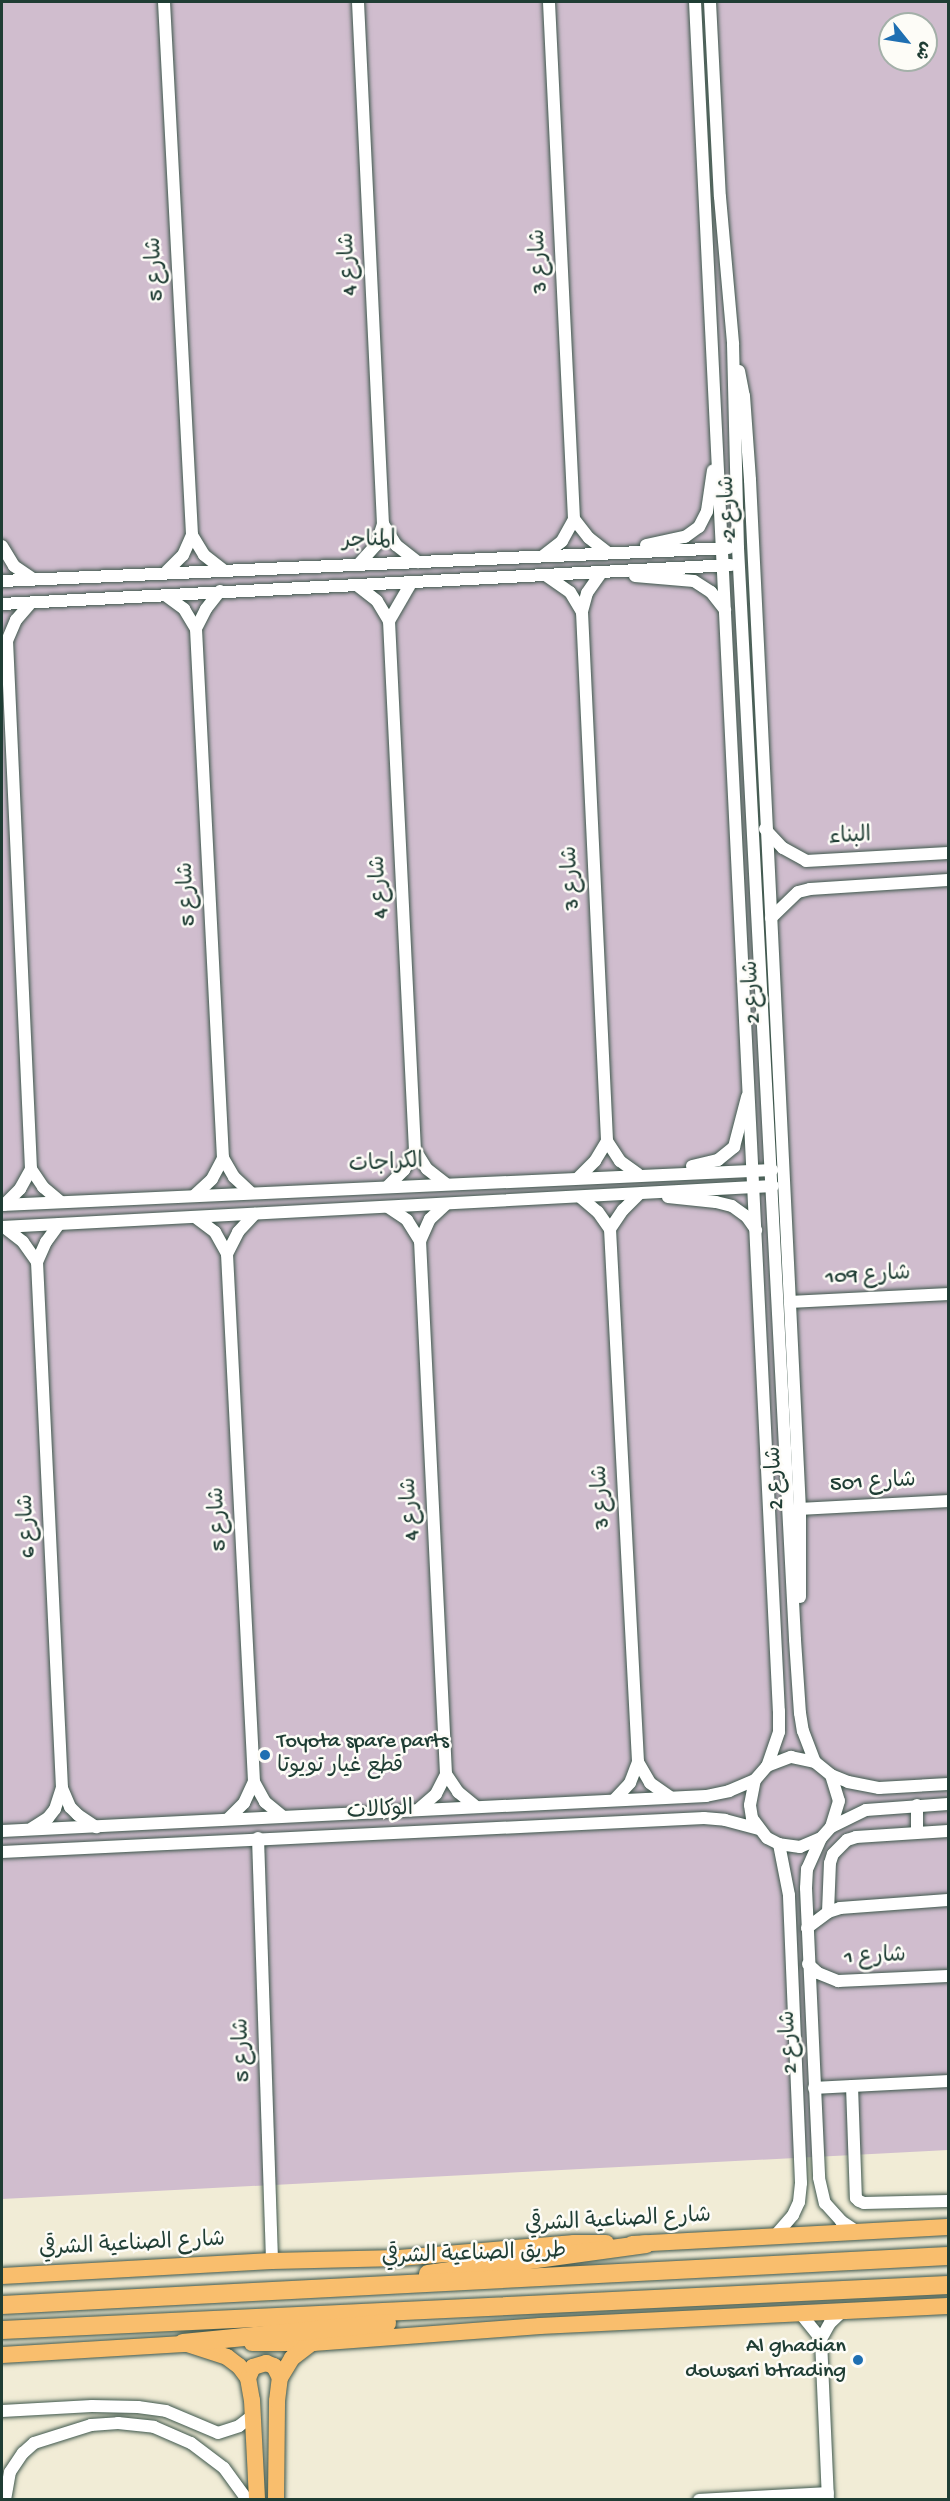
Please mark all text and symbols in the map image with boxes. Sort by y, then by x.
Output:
north arrow [878,12,938,72]
text: ش [910,38,935,63]
street label: شارع 3 [526,228,556,294]
street label: شارع 4 [335,232,365,296]
street label: شارع 5 [142,236,172,302]
street label: شارع 2 [715,475,745,539]
street label: المناجر [342,528,396,556]
street label: البناء [828,824,872,852]
street label: شارع 3 [558,845,588,911]
street label: شارع 4 [366,855,396,919]
street label: شارع 5 [174,861,204,927]
street label: شارع 2 [739,960,769,1024]
street label: الكراجات [348,1150,424,1180]
street label: شارع 109 [825,1262,911,1292]
street label: شارع 2 [762,1446,792,1510]
street label: شارع 3 [588,1464,618,1530]
street label: شارع 501 [829,1469,917,1499]
street label: شارع 4 [397,1477,427,1541]
street label: شارع 5 [205,1486,235,1552]
street label: شارع 6 [14,1493,44,1559]
place label: Toyota spare parts قطع غيار تويوتا [277,1729,449,1780]
marker: Toyota spare parts قطع غيار تويوتا [258,1748,272,1762]
street label: الوكالات [346,1797,414,1827]
street label: شارع 1 [844,1944,906,1972]
street label: شارع 2 [776,2010,806,2074]
street label: شارع 5 [230,2017,258,2083]
street label: شارع الصناعية الشرقي [524,2204,712,2240]
street label: شارع الصناعية الشرقي [38,2228,226,2264]
street label: طريق الصناعية الشرقي [381,2240,567,2272]
place label: Al ghadian dowsari btrading [685,2334,846,2386]
marker: Al ghadian dowsari btrading [851,2353,865,2367]

